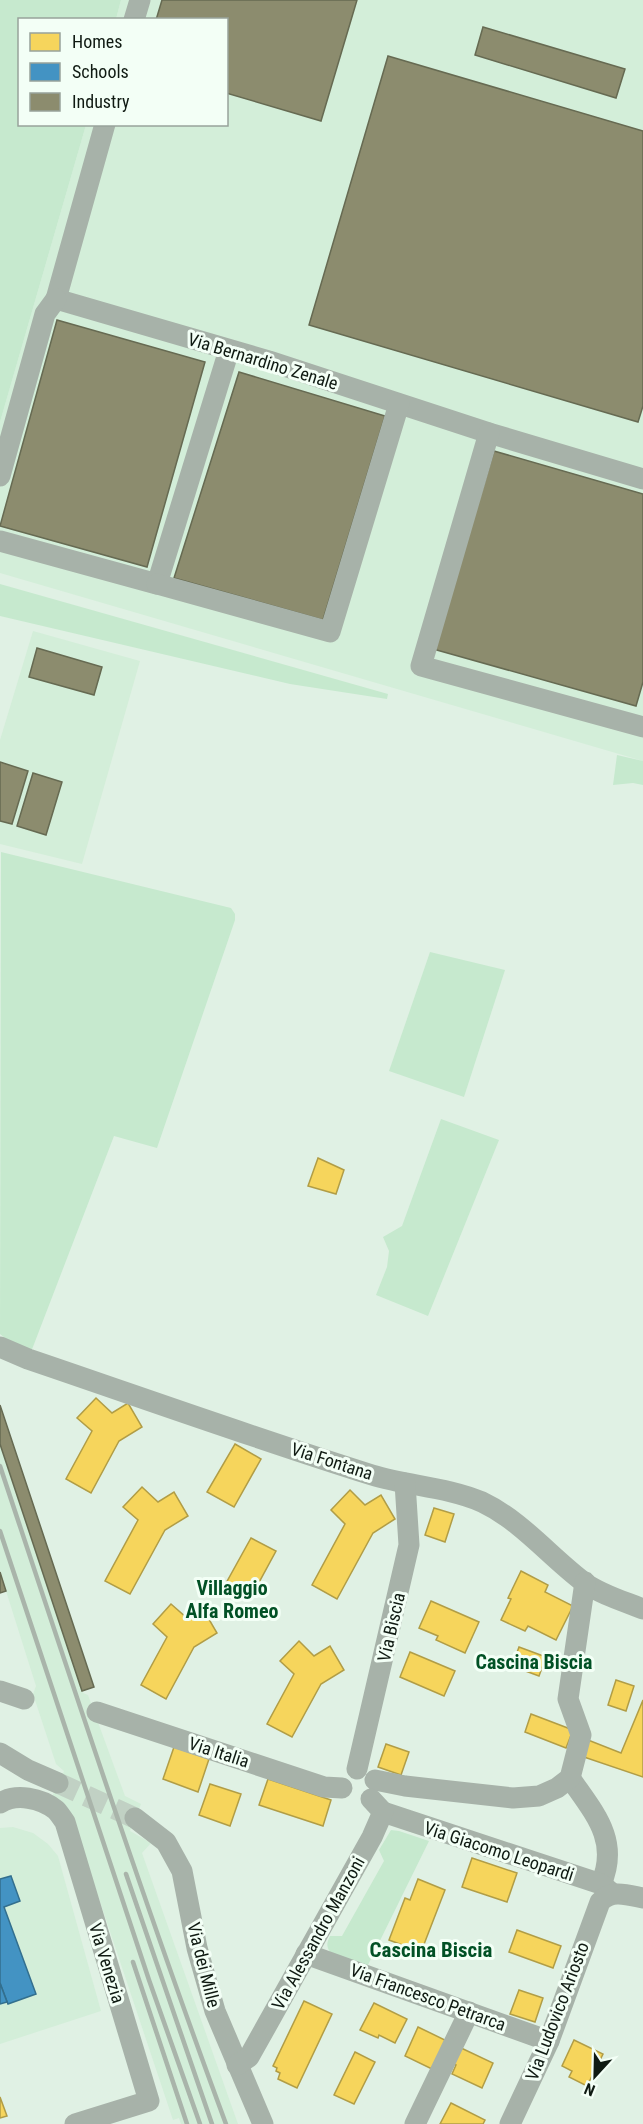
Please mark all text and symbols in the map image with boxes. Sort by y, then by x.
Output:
legend [18,18,228,126]
text: Homes [72,31,122,52]
text: Schools [72,61,129,82]
text: Industry [72,91,130,112]
street label: Via Bernardino Zenale [185,328,341,394]
street label: Via Fontana [289,1438,375,1484]
district label: Villaggio Alfa Romeo [186,1576,279,1623]
street label: Via Biscia [373,1590,409,1664]
district label: Cascina Biscia [475,1650,593,1674]
street label: Via Italia [186,1732,252,1772]
street label: Via Giacomo Leopardi [421,1817,577,1885]
street label: Via Alessandro Manzoni [267,1853,369,2013]
street label: Via Venezia [85,1920,129,2006]
street label: Via dei Mille [183,1920,225,2010]
district label: Cascina Biscia [370,1938,493,1962]
street label: Via Ludovico Ariosto [521,1939,593,2083]
street label: Via Francesco Petrarca [347,1959,509,2035]
north arrow [565,2046,625,2106]
text: N [581,2079,598,2100]

